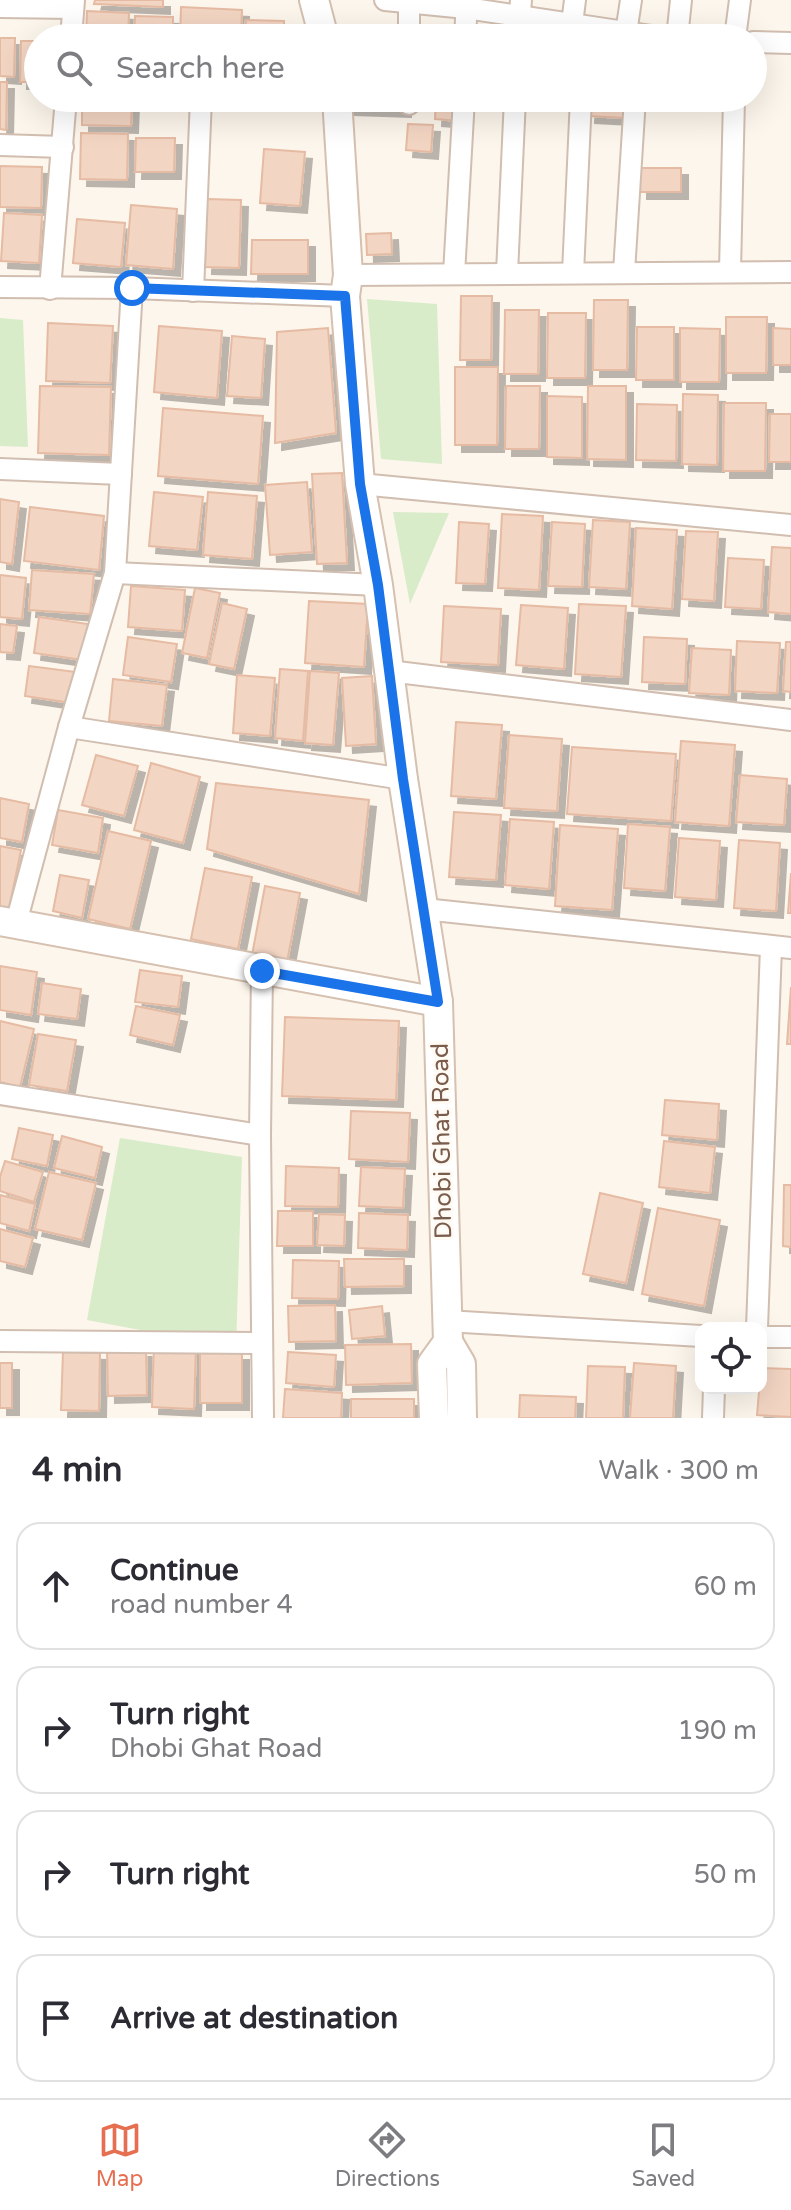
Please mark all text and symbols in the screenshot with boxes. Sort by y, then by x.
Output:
search box [24,24,767,112]
icon: search [52,46,96,90]
text: Search here [116,50,285,87]
route start [114,270,150,306]
route end [244,953,280,989]
street label: Dhobi Ghat Road [426,1043,458,1239]
map controls [695,1322,767,1394]
button: locate [695,1322,767,1394]
text: 4 min [32,1450,123,1491]
text: Walk · 300 m [599,1455,759,1486]
text: Continue [110,1552,239,1589]
icon: ahead [34,1564,78,1608]
text: 60 m [694,1571,757,1602]
text: road number 4 [110,1589,293,1620]
text: Turn right [110,1696,250,1733]
icon: right [34,1708,78,1752]
text: 190 m [677,1715,757,1746]
text: Dhobi Ghat Road [110,1733,322,1764]
icon: right [34,1852,78,1896]
text: Turn right [110,1856,250,1893]
text: 50 m [694,1859,757,1890]
icon: arrive [34,1996,78,2040]
text: Arrive at destination [110,2000,398,2037]
tab: Map [96,2118,143,2192]
tab: Directions [335,2118,440,2192]
tab: Saved [632,2118,695,2192]

